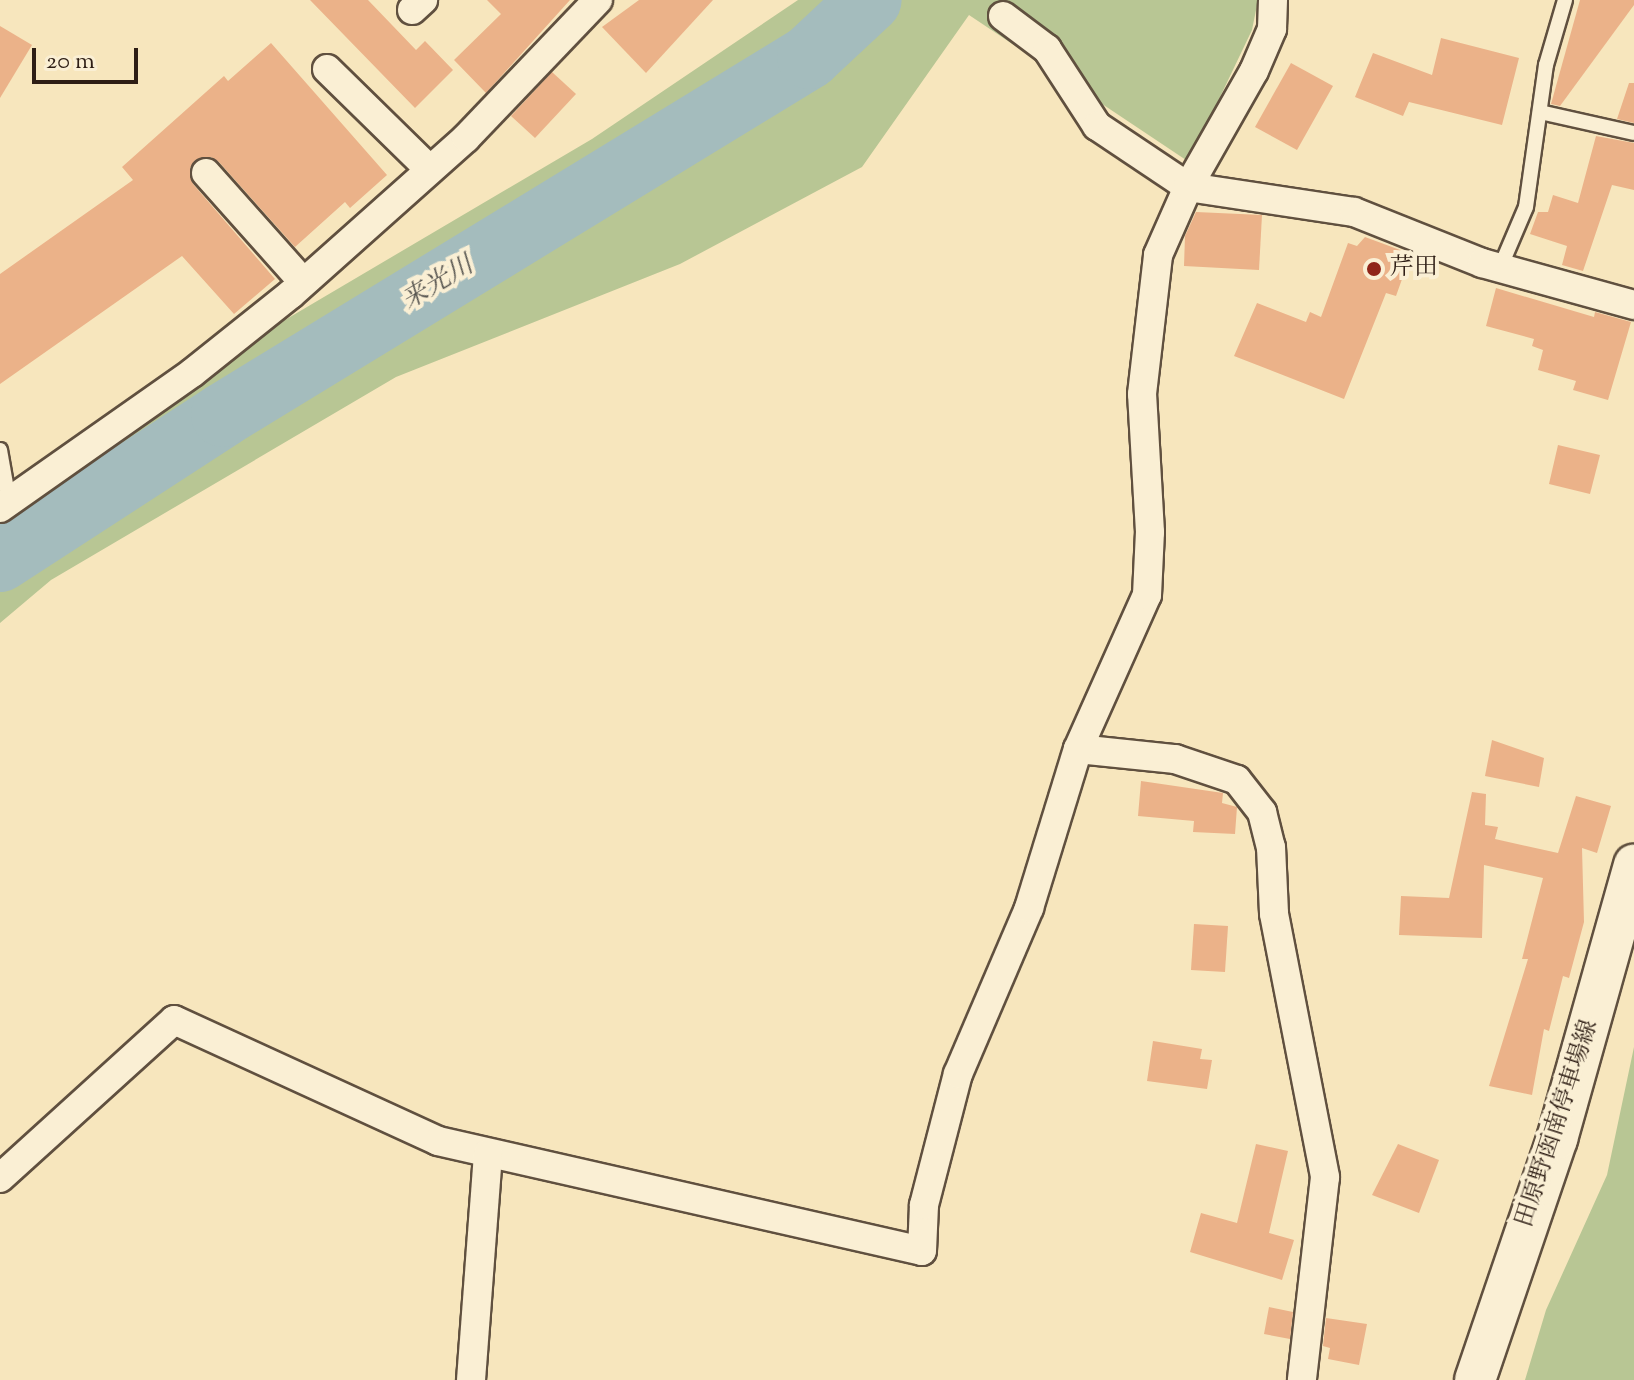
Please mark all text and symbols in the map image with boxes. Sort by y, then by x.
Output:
scale bar [36,32,142,82]
text: 20 m [46,45,95,79]
water label: 来光川 [397,251,479,317]
place label: 芹田 [1390,255,1438,283]
marker: 芹田 [1365,260,1383,278]
street label: 田原野函南停車場線 [1511,1017,1605,1231]

